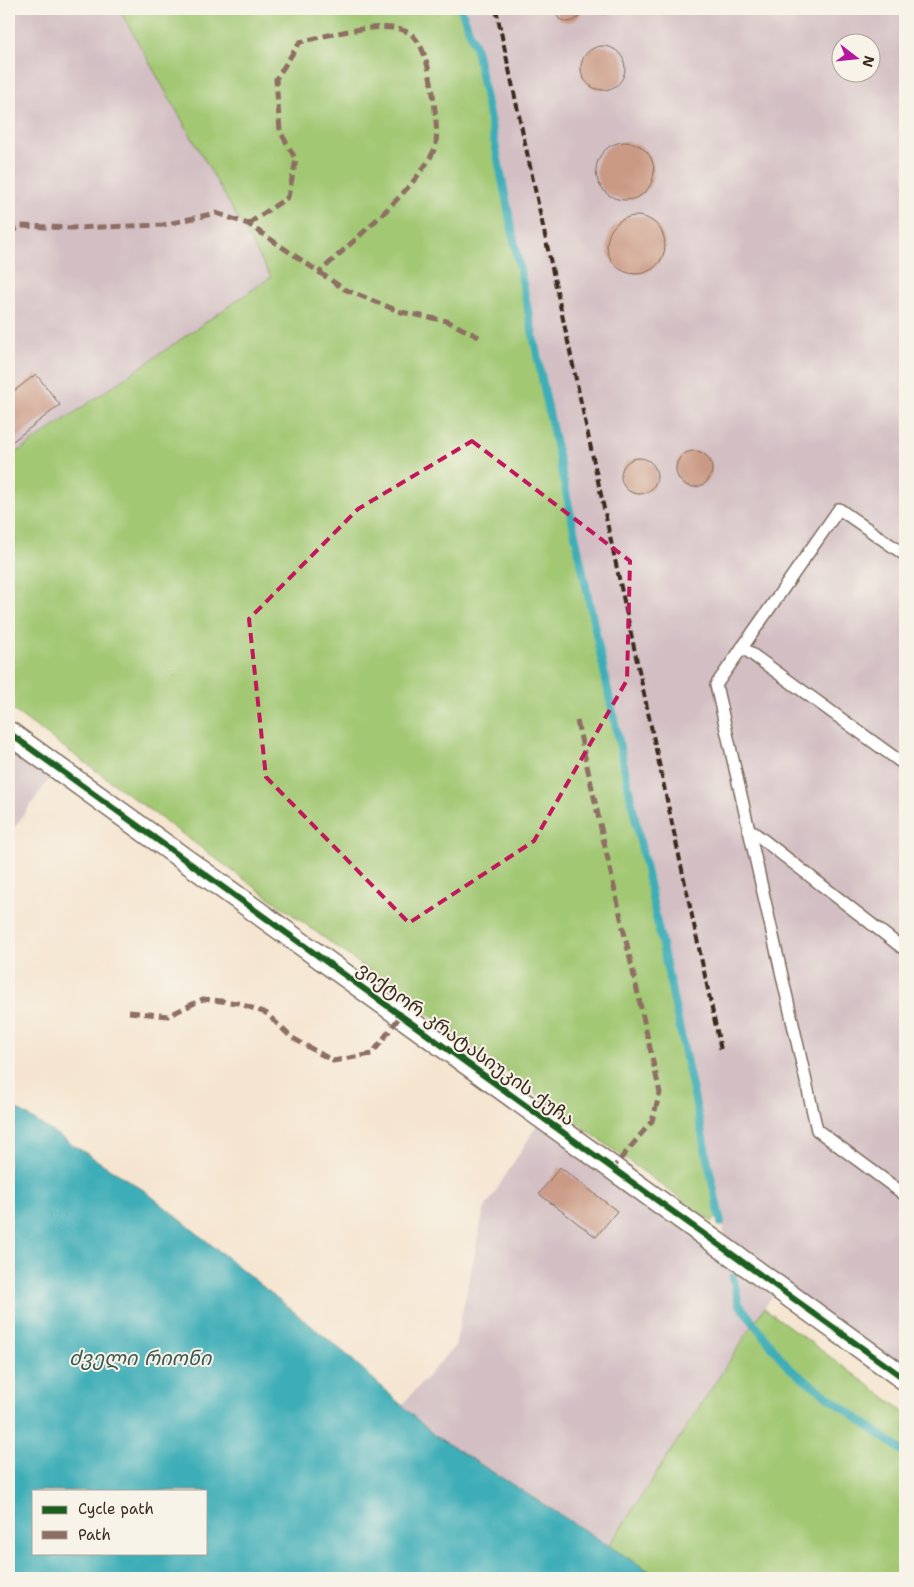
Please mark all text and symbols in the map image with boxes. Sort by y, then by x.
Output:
north arrow [832,32,882,82]
text: N [858,54,879,69]
street label: ვიქტორ კრატასიუკის ქუჩა [352,956,580,1132]
water label: ძველი რიონი [69,1345,213,1371]
legend [32,1490,208,1554]
text: Cycle path [78,1499,154,1519]
text: Path [78,1525,111,1545]

